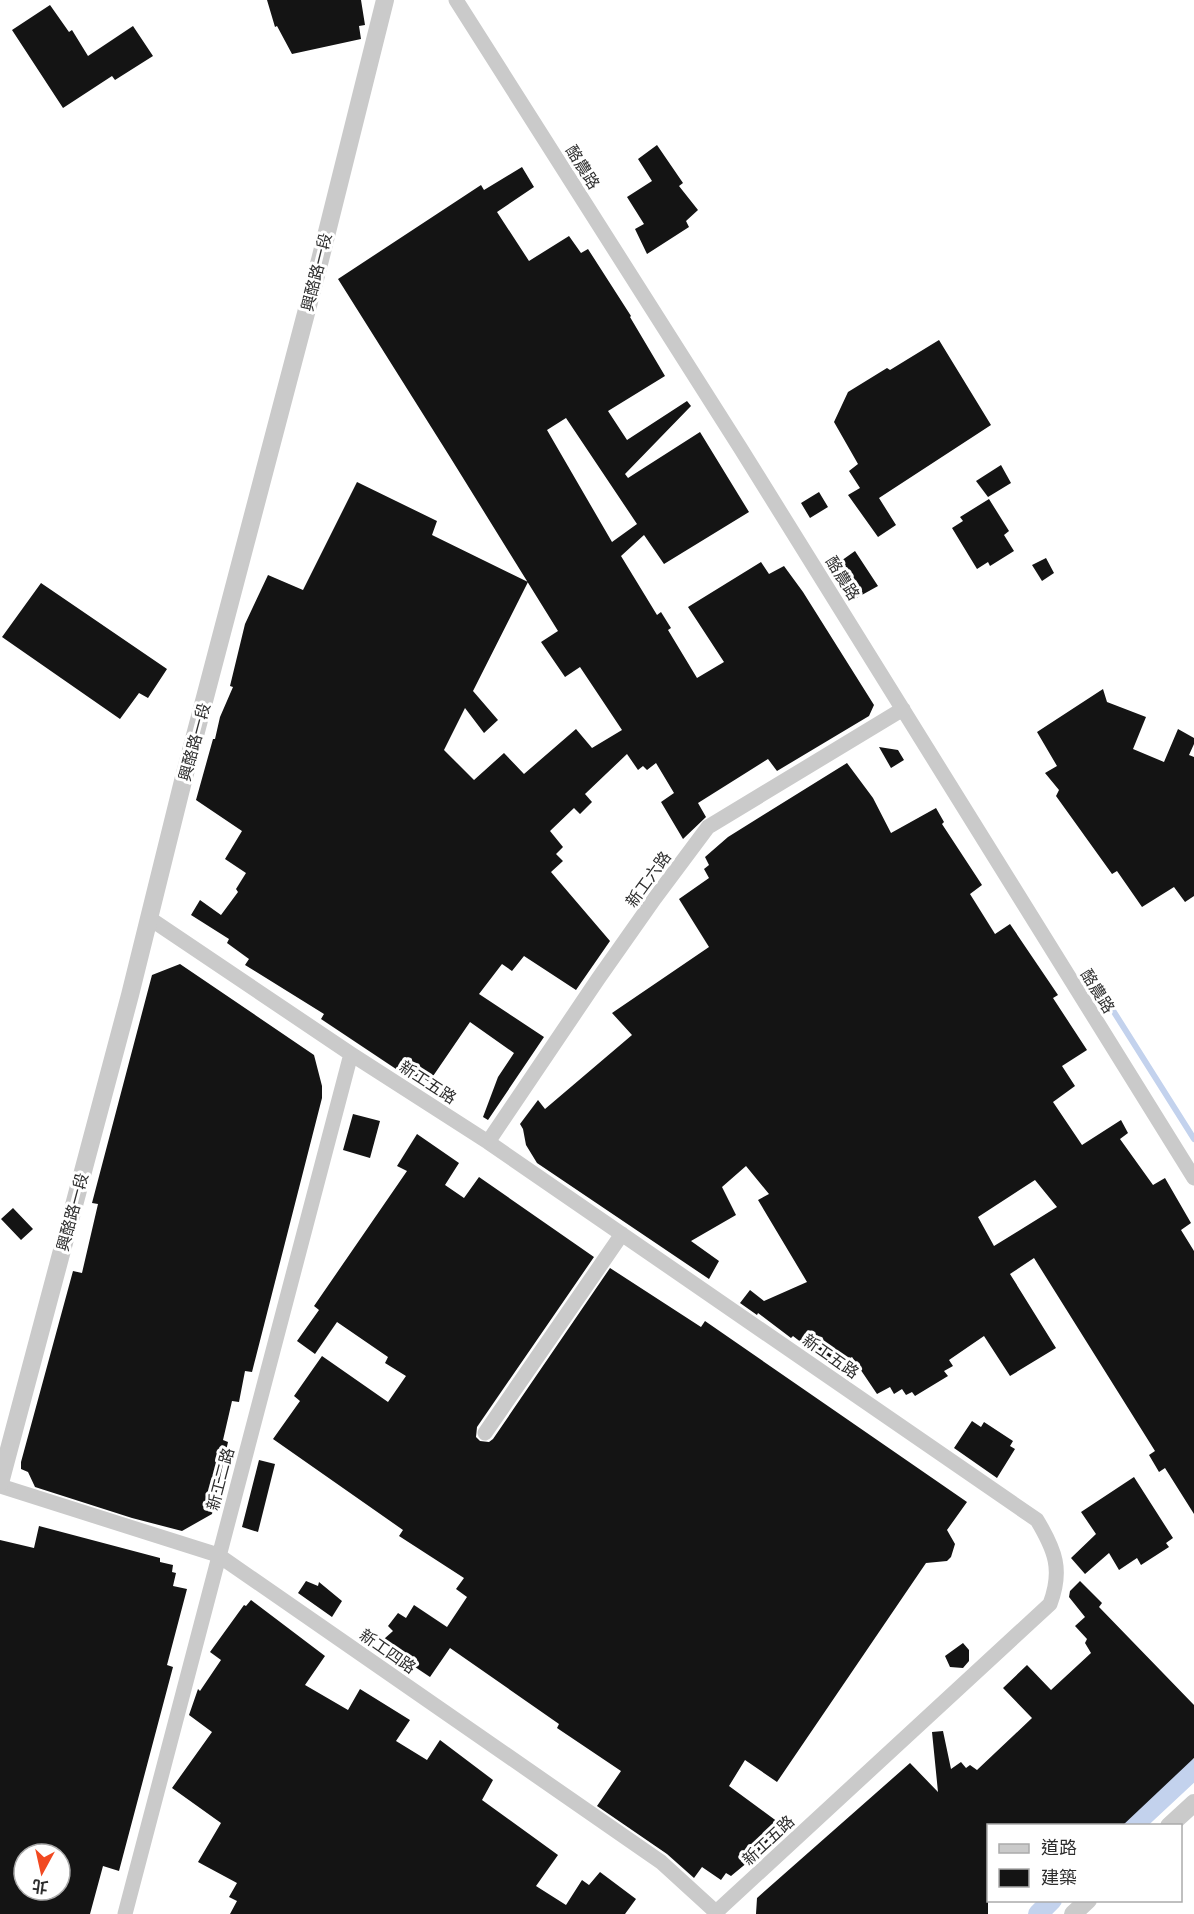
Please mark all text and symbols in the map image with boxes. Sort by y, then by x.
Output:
street label: 酪農路 [563,141,604,192]
street label: 興酪路一段 [297,231,334,313]
street label: 酪農路 [823,552,864,603]
street label: 興酪路一段 [174,701,213,783]
street label: 新工六路 [621,847,674,910]
street label: 酪農路 [1078,965,1119,1016]
street label: 新工五路 [396,1056,460,1107]
street label: 興酪路一段 [52,1171,91,1253]
street label: 新工五路 [800,1329,863,1382]
street label: 新工二路 [202,1445,237,1512]
street label: 新工四路 [357,1624,420,1677]
street label: 新工五路 [738,1811,798,1868]
legend [987,1824,1182,1902]
text: 道路 [1041,1836,1077,1858]
north arrow [12,1842,72,1902]
text: 建築 [1041,1866,1077,1888]
text: 北 [31,1877,49,1898]

